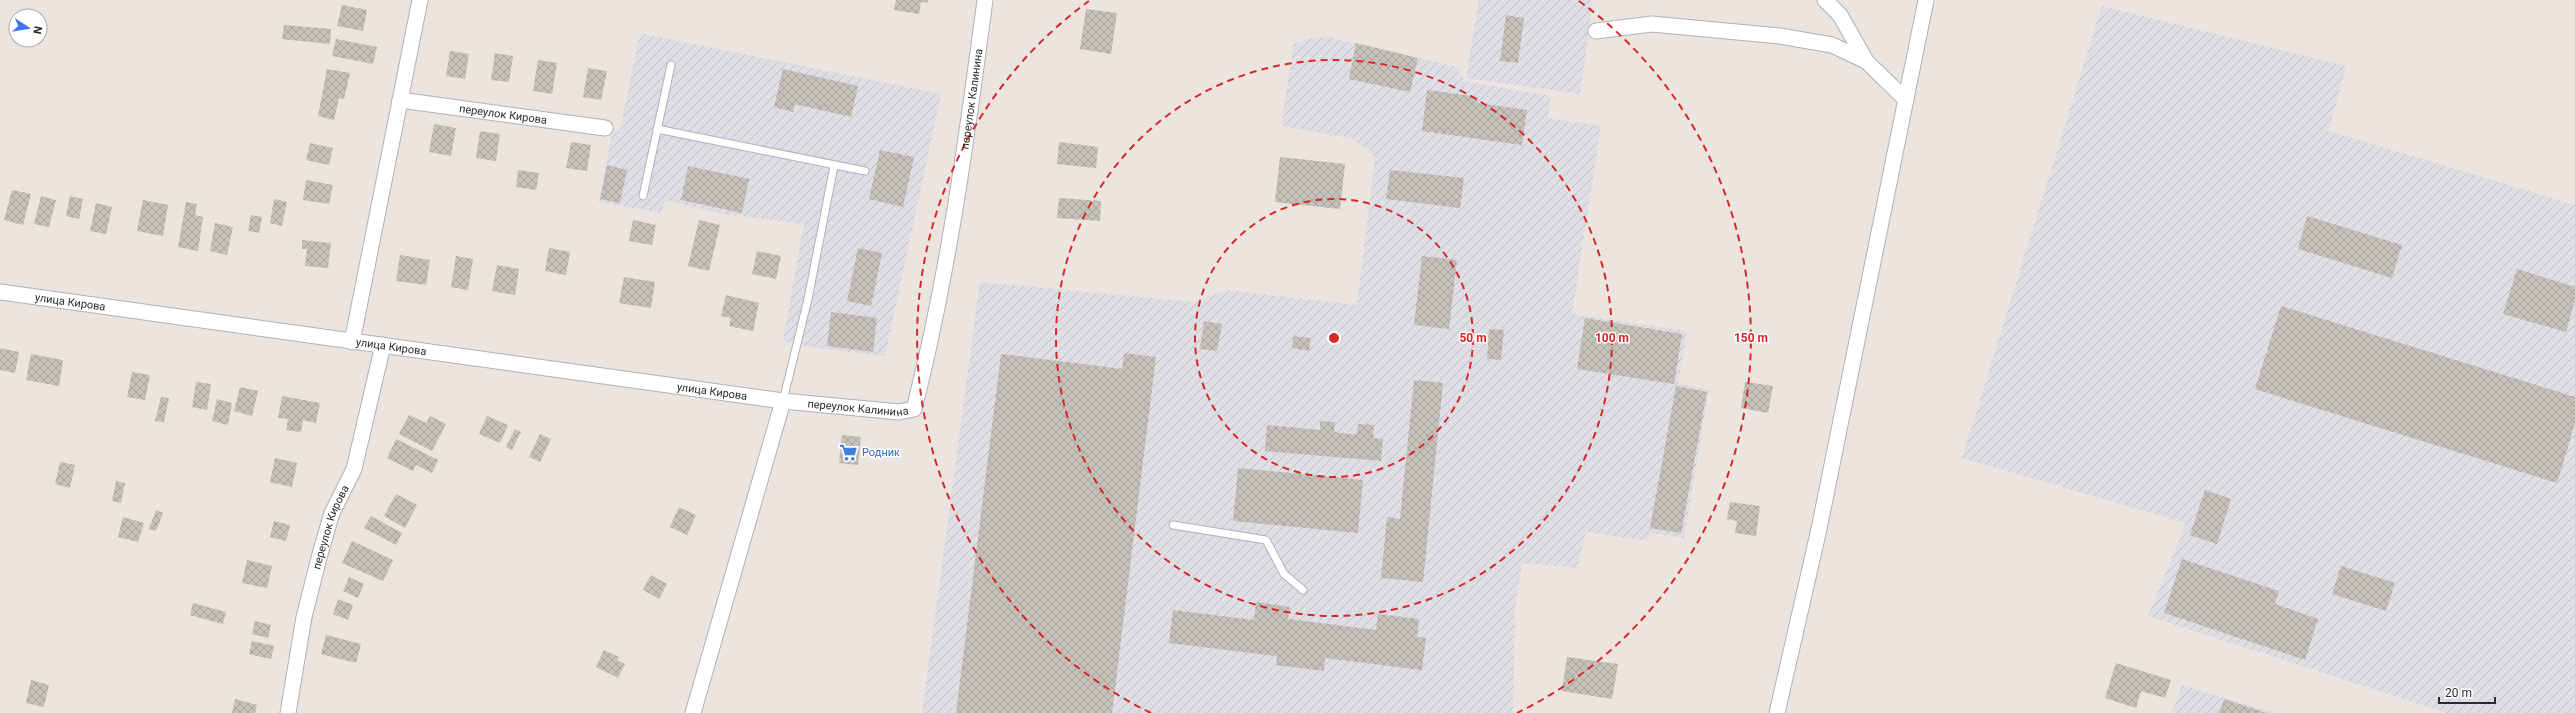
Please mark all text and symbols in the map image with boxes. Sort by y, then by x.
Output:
north arrow [8,8,48,48]
text: N [30,25,44,35]
street label: переулок Калинина [958,48,985,150]
street label: переулок Кирова [458,102,548,127]
street label: улица Кирова [34,291,106,314]
centre of rings [1327,331,1341,345]
text: 50 m [1459,331,1487,345]
text: 100 m [1595,331,1629,345]
text: 150 m [1734,331,1768,345]
street label: улица Кирова [355,336,427,358]
street label: улица Кирова [676,380,748,403]
street label: переулок Калинина [807,397,910,419]
supermarket icon: Родник [839,442,859,462]
place label: Родник [862,446,900,459]
street label: переулок Кирова [310,483,352,571]
scale bar [2439,679,2495,705]
text: 20 m [2445,686,2472,700]

